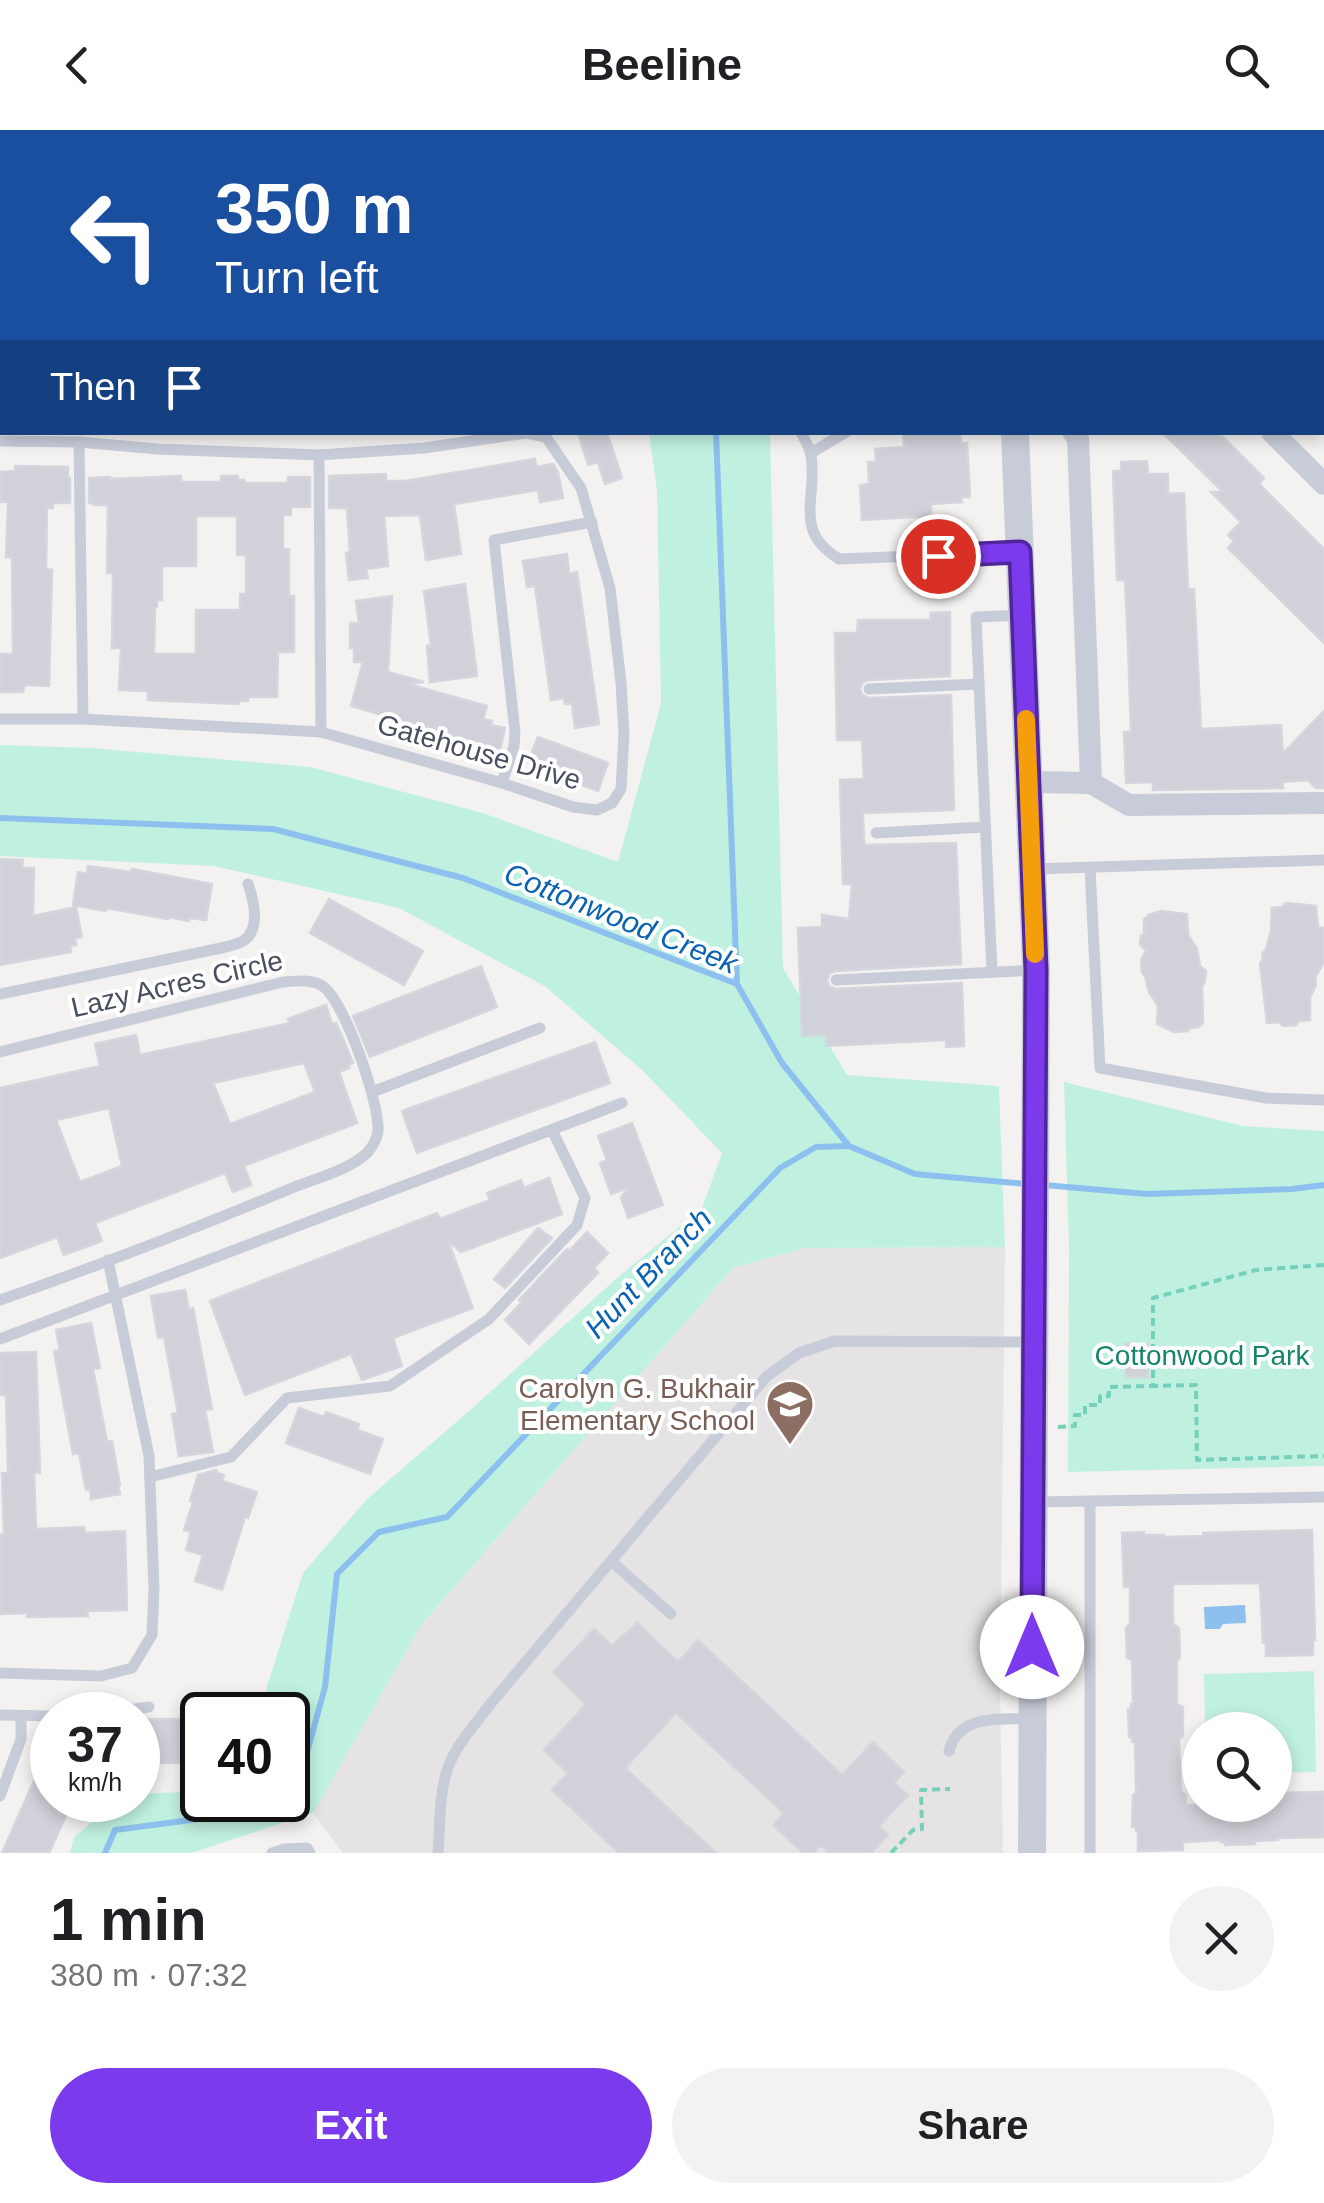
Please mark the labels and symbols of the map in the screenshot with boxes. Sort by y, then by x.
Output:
pin [896,514,981,599]
street label: Gatehouse Drive [374,708,584,796]
water label: Cottonwood Creek [500,856,744,981]
street label: Lazy Acres Circle [68,945,286,1023]
water label: Hunt Branch [578,1202,718,1344]
park label: Cottonwood Park [1095,1340,1310,1371]
place label: Carolyn G. Bukhair Elementary School [518,1373,755,1436]
school or university icon: Carolyn G. Bukhair Elementary School [764,1378,816,1446]
position arrow [980,1595,1084,1699]
speed limit sign: 40 [180,1692,310,1822]

